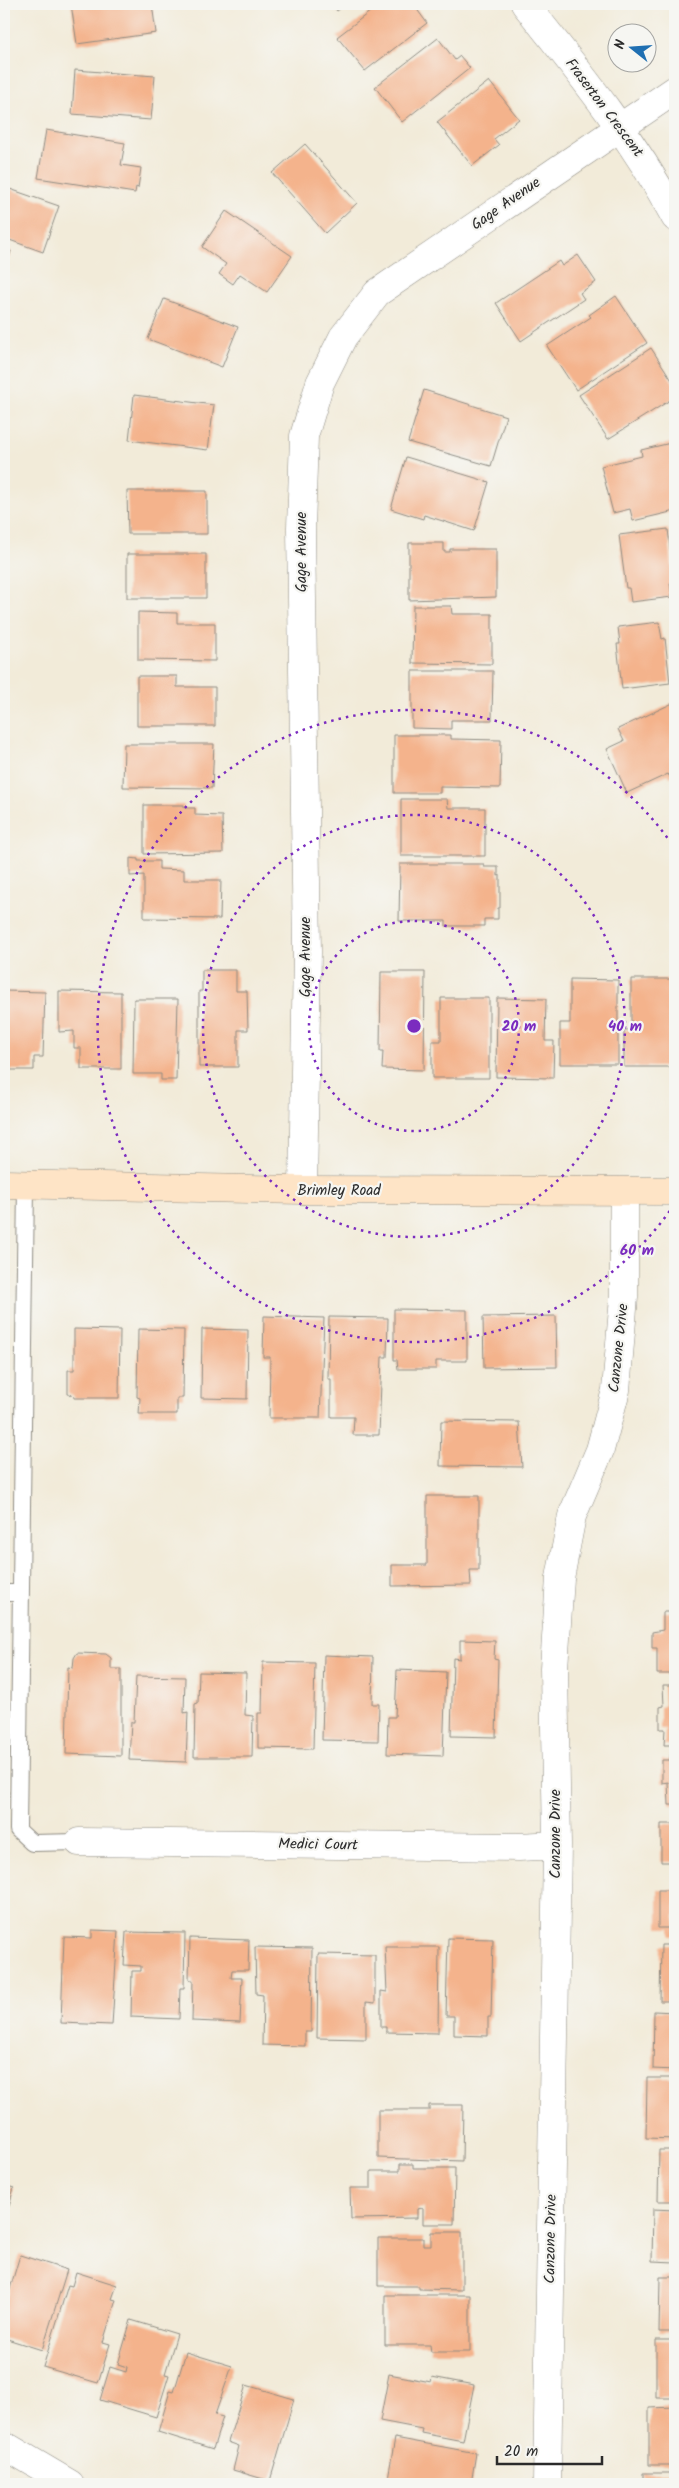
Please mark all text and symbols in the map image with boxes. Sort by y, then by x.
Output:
north arrow [606,22,656,72]
text: N [609,37,632,52]
street label: Fraserton Crescent [559,53,649,163]
street label: Gage Avenue [466,171,546,237]
street label: Gage Avenue [290,512,314,592]
street label: Gage Avenue [294,917,318,997]
text: 20 m [502,1015,536,1039]
text: 40 m [608,1015,642,1039]
centre of rings [405,1017,423,1035]
street label: Brimley Road [297,1179,381,1203]
text: 60 m [620,1239,654,1263]
street label: Canzone Drive [602,1302,636,1394]
street label: Canzone Drive [544,1789,568,1879]
street label: Medici Court [278,1832,358,1858]
street label: Canzone Drive [538,2194,564,2284]
scale bar [497,2433,602,2465]
text: 20 m [504,2440,538,2464]

